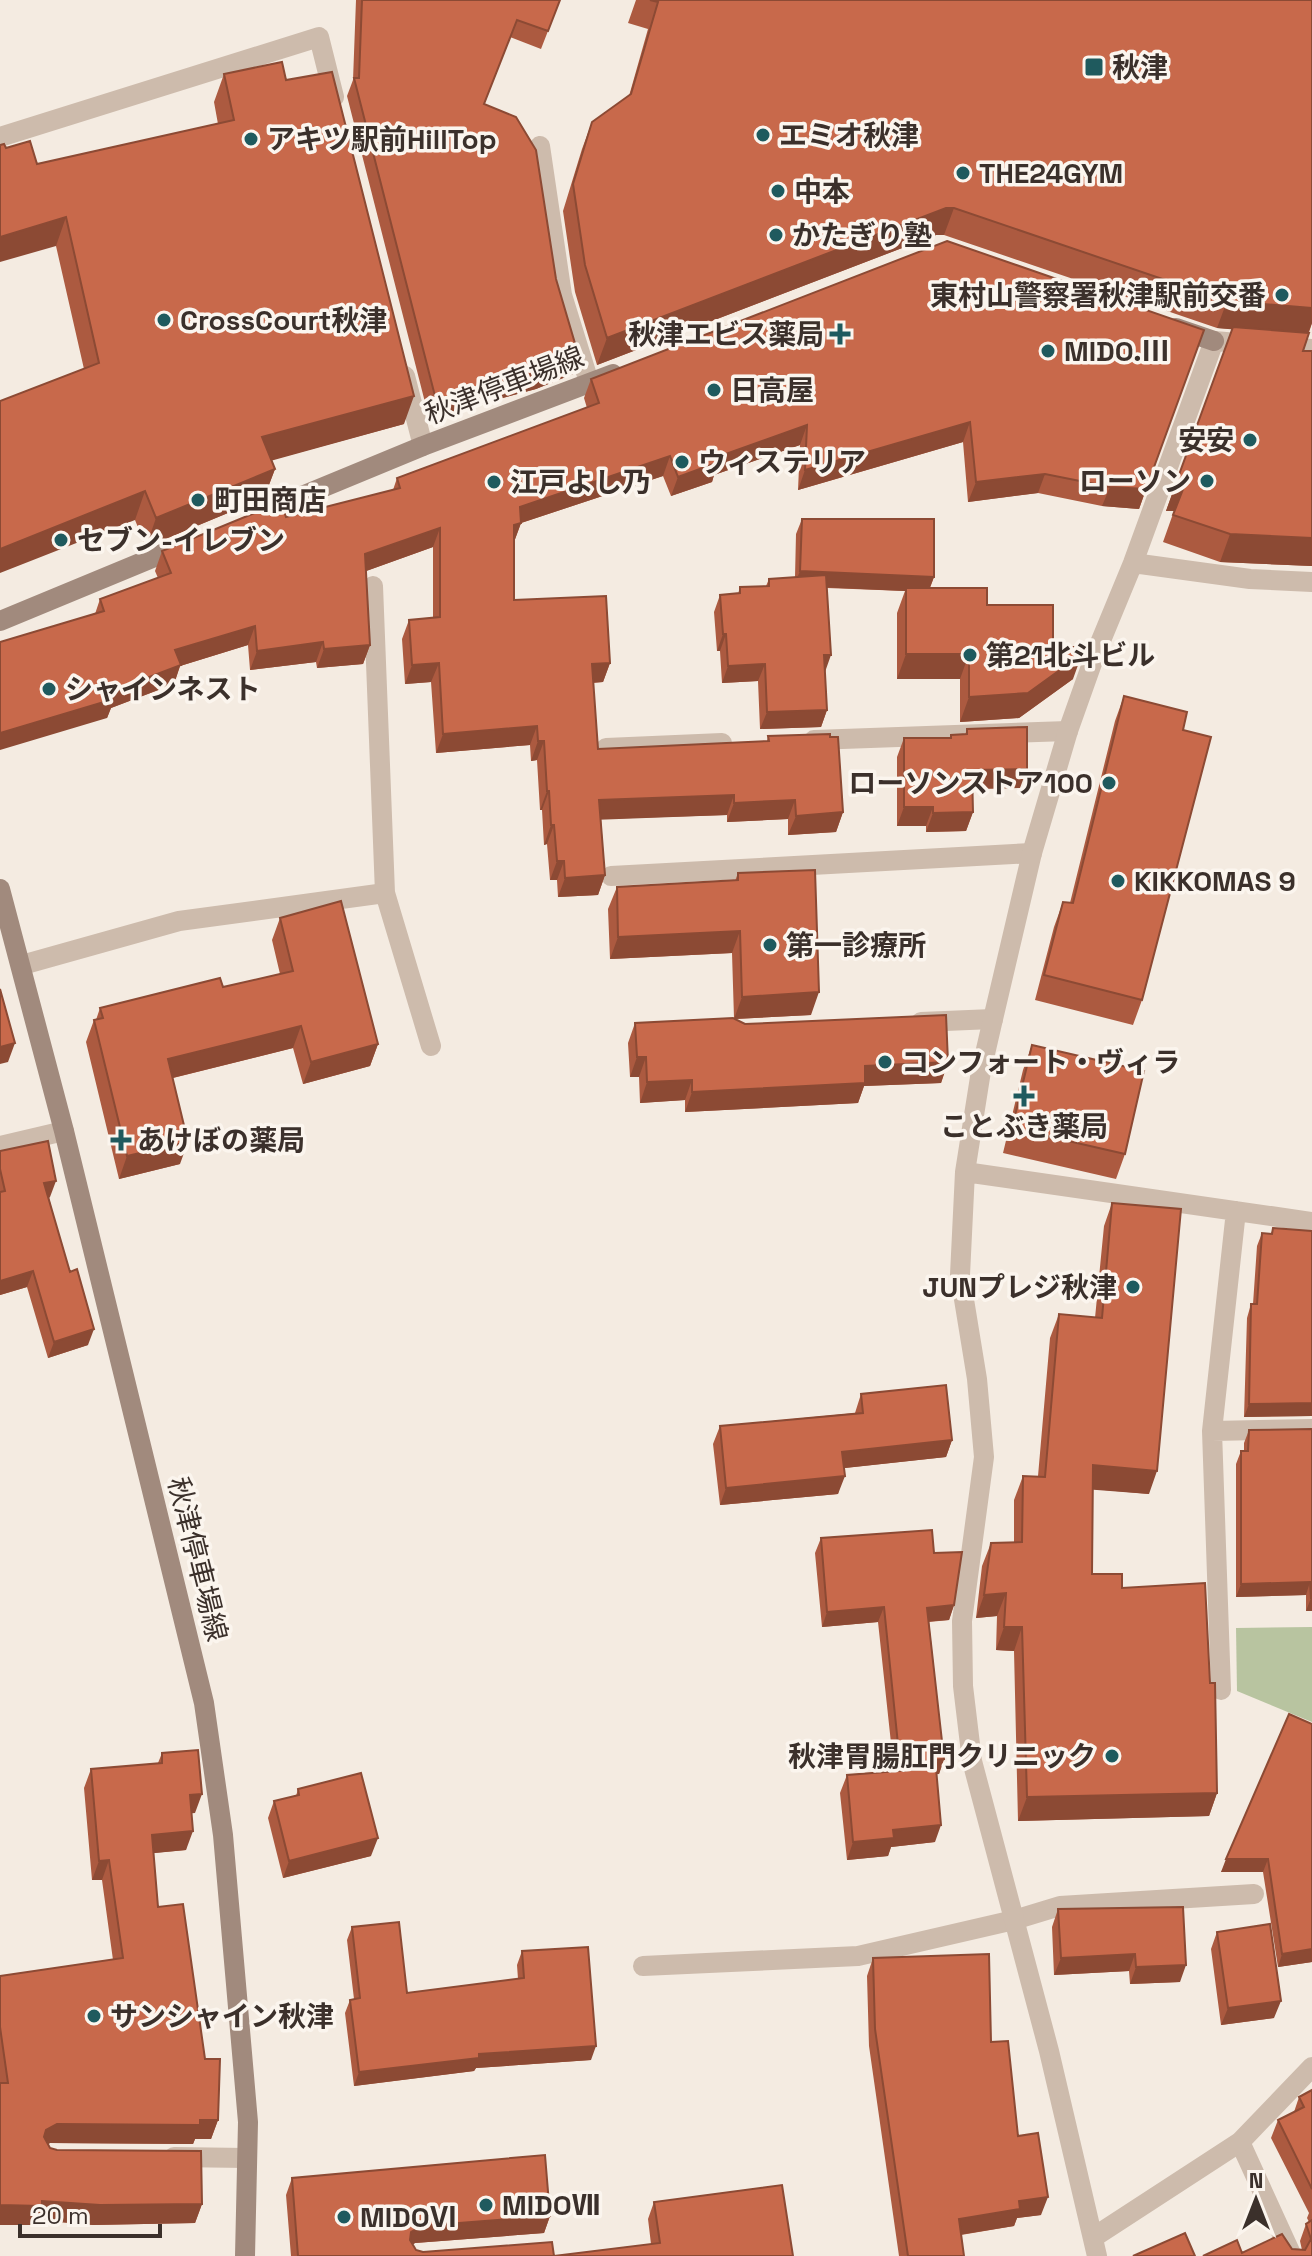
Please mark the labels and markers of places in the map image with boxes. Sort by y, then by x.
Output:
place label: 秋津 [1112,49,1168,85]
marker: 秋津 [1083,56,1105,78]
place label: エミオ秋津 [779,117,919,153]
place label: アキツ駅前HillTop [267,121,497,157]
marker: エミオ秋津 [754,126,772,144]
marker: アキツ駅前HillTop [242,130,260,148]
place label: THE24GYM [979,155,1123,191]
marker: THE24GYM [954,164,972,182]
place label: 中本 [794,173,850,209]
marker: 中本 [769,182,787,200]
place label: かたぎり塾 [792,217,932,253]
marker: かたぎり塾 [767,226,785,244]
place label: 東村山警察署秋津駅前交番 [930,277,1266,313]
marker: 東村山警察署秋津駅前交番 [1273,286,1291,304]
place label: CrossCourt秋津 [180,302,387,338]
marker: CrossCourt秋津 [155,311,173,329]
place label: 秋津エビス薬局 [628,316,824,352]
marker: 秋津エビス薬局 [831,325,849,343]
place label: MIDO.Ⅲ [1064,333,1170,369]
marker: MIDO.Ⅲ [1039,342,1057,360]
place label: 日高屋 [730,372,814,408]
marker: 日高屋 [705,381,723,399]
place label: 安安 [1178,422,1234,458]
marker: 安安 [1241,431,1259,449]
place label: ウィステリア [698,444,866,480]
marker: ウィステリア [673,453,691,471]
place label: ローソン [1079,463,1191,499]
place label: 江戸よし乃 [510,464,650,500]
marker: ローソン [1198,472,1216,490]
marker: 江戸よし乃 [485,473,503,491]
place label: 町田商店 [214,482,326,518]
marker: 町田商店 [189,491,207,509]
place label: セブン-イレブン [77,522,285,558]
marker: セブン-イレブン [52,531,70,549]
place label: 第21北斗ビル [986,637,1155,673]
marker: 第21北斗ビル [961,646,979,664]
place label: シャインネスト [65,671,260,707]
marker: シャインネスト [40,680,58,698]
place label: ローソンストア100 [849,765,1093,801]
marker: ローソンストア100 [1100,774,1118,792]
place label: KIKKOMAS 9 [1134,863,1296,899]
marker: KIKKOMAS 9 [1109,872,1127,890]
place label: 第一診療所 [786,927,926,963]
marker: 第一診療所 [761,936,779,954]
place label: コンフォート・ヴィラ [901,1044,1180,1080]
marker: コンフォート・ヴィラ [876,1053,894,1071]
marker: ことぶき薬局 [1015,1087,1033,1105]
place label: ことぶき薬局 [940,1108,1108,1144]
place label: あけぼの薬局 [137,1122,305,1158]
marker: あけぼの薬局 [112,1131,130,1149]
place label: JUNプレジ秋津 [922,1269,1117,1305]
marker: JUNプレジ秋津 [1124,1278,1142,1296]
place label: 秋津胃腸肛門クリニック [788,1738,1096,1774]
marker: 秋津胃腸肛門クリニック [1103,1747,1121,1765]
place label: サンシャイン秋津 [110,1998,334,2034]
marker: サンシャイン秋津 [85,2007,103,2025]
place label: MIDOⅦ [502,2187,600,2223]
marker: MIDOⅦ [477,2196,495,2214]
place label: MIDOⅥ [360,2199,458,2235]
marker: MIDOⅥ [335,2208,353,2226]

